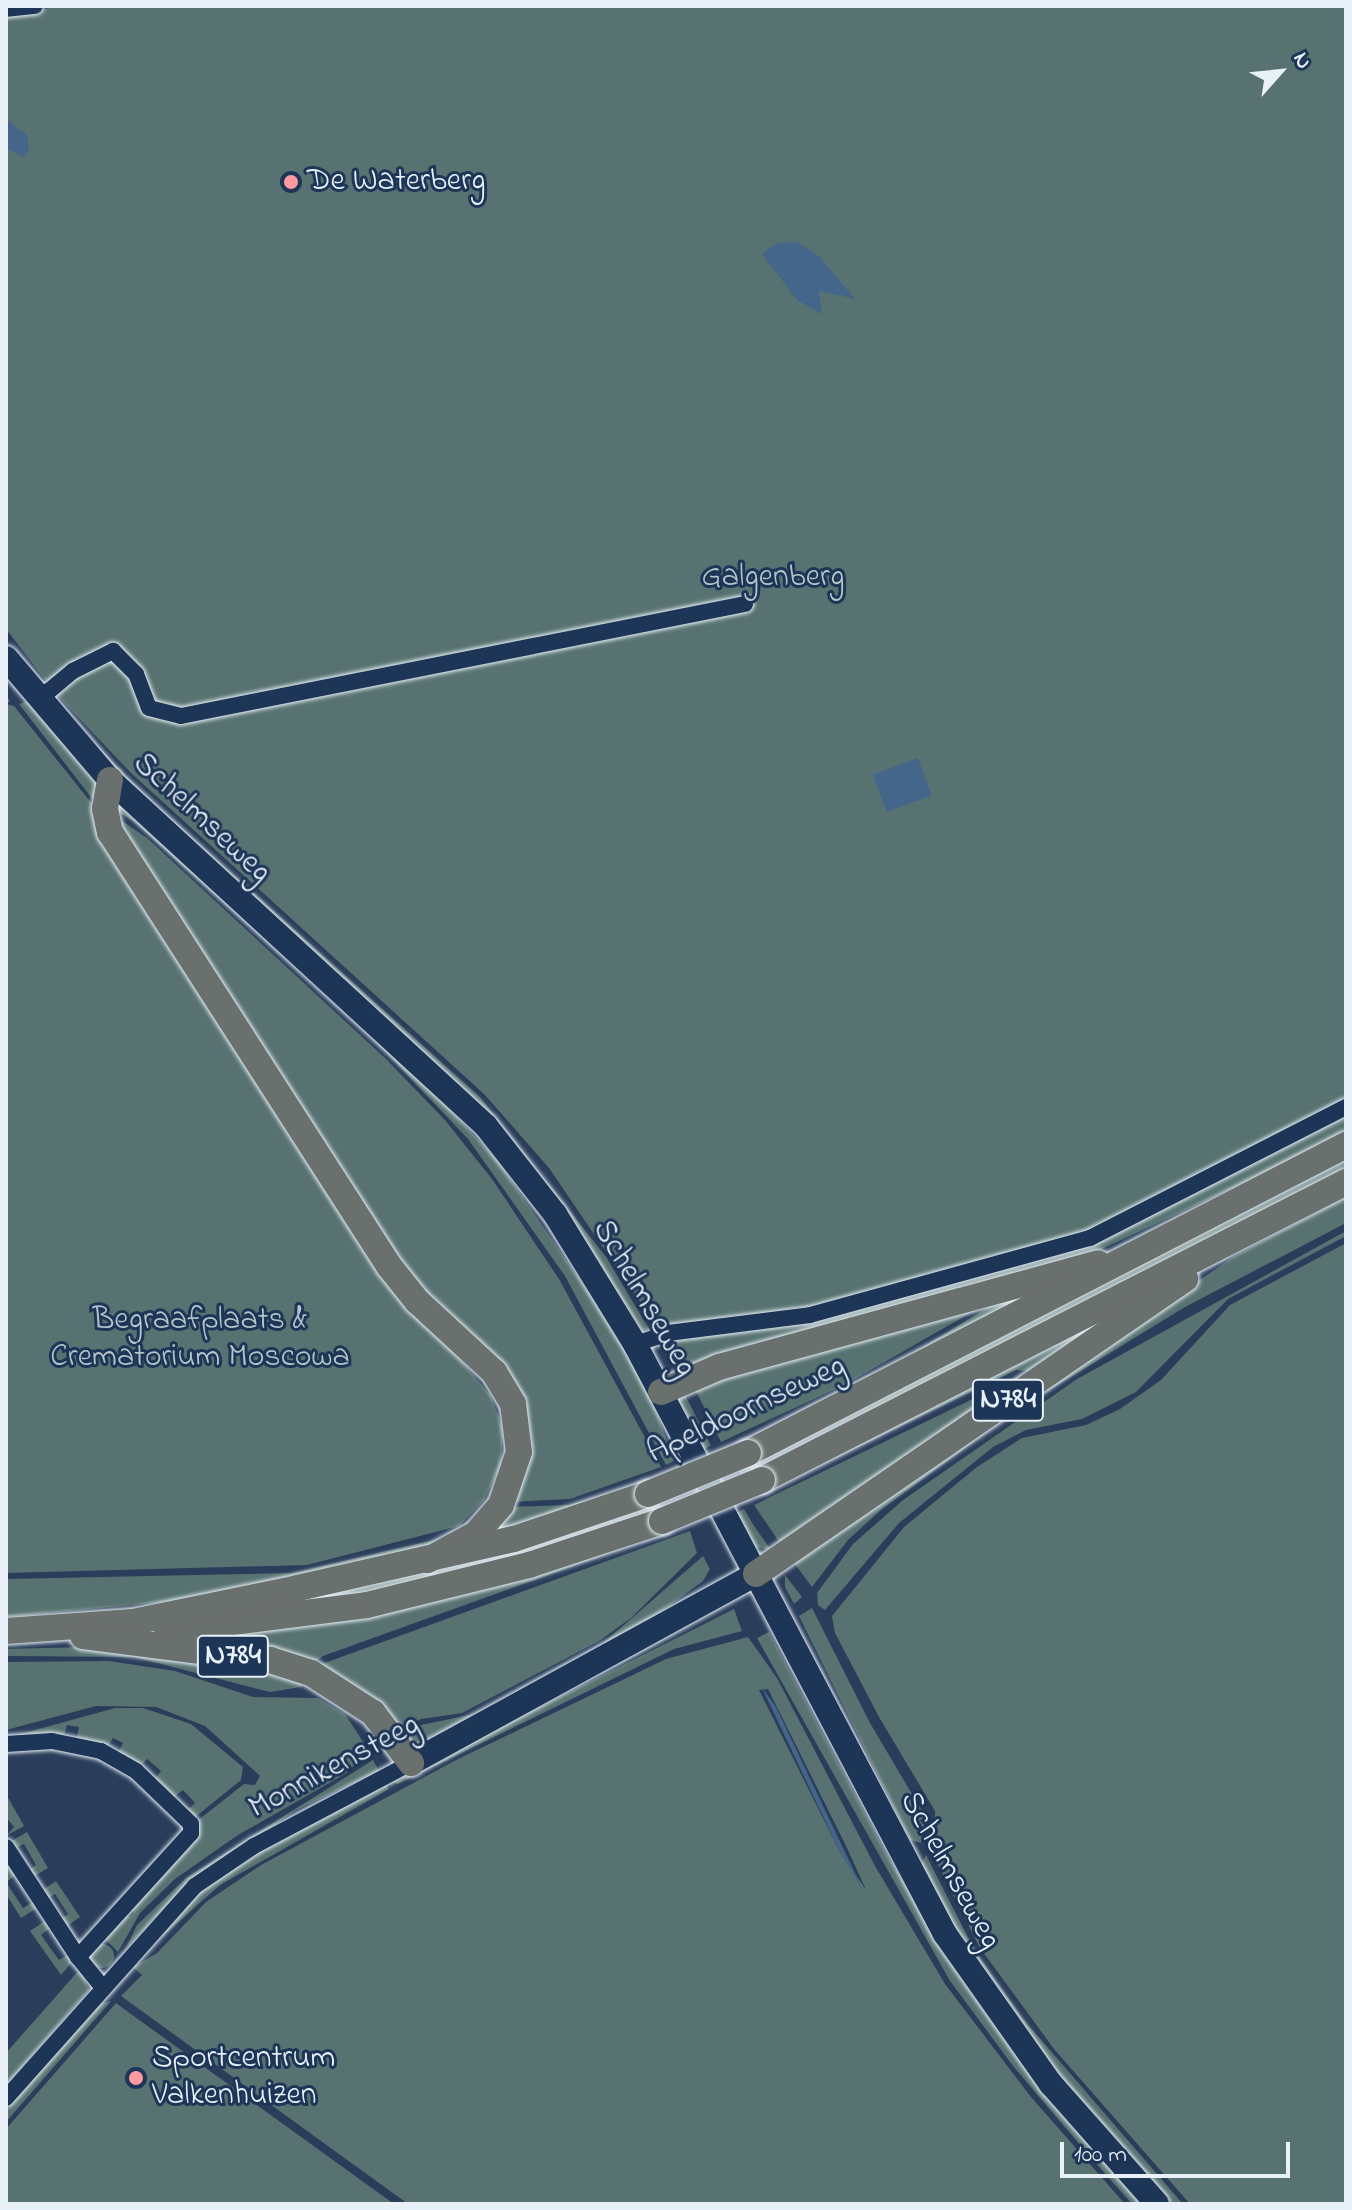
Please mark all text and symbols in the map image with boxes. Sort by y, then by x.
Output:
north arrow [1240,32,1320,112]
text: N [1284,47,1319,75]
place label: De Waterberg [307,163,485,201]
marker: De Waterberg [282,173,300,191]
park label: Galgenberg [702,559,844,597]
street label: Schelmseweg [124,745,278,893]
street label: Schelmseweg [583,1214,703,1384]
park label: Begraafplaats & Crematorium Moscowa [50,1303,350,1378]
street label: Apeldoornseweg [642,1348,852,1474]
road number: N784 [970,1374,1046,1426]
road number: N784 [195,1630,271,1682]
street label: Monnikensteeg [243,1707,427,1829]
street label: Schelmseweg [890,1785,1008,1957]
place label: Sportcentrum Valkenhuizen [152,2041,335,2116]
marker: Sportcentrum Valkenhuizen [127,2069,145,2087]
scale bar [1064,2126,1294,2176]
text: 100 m [1074,2138,1127,2173]

